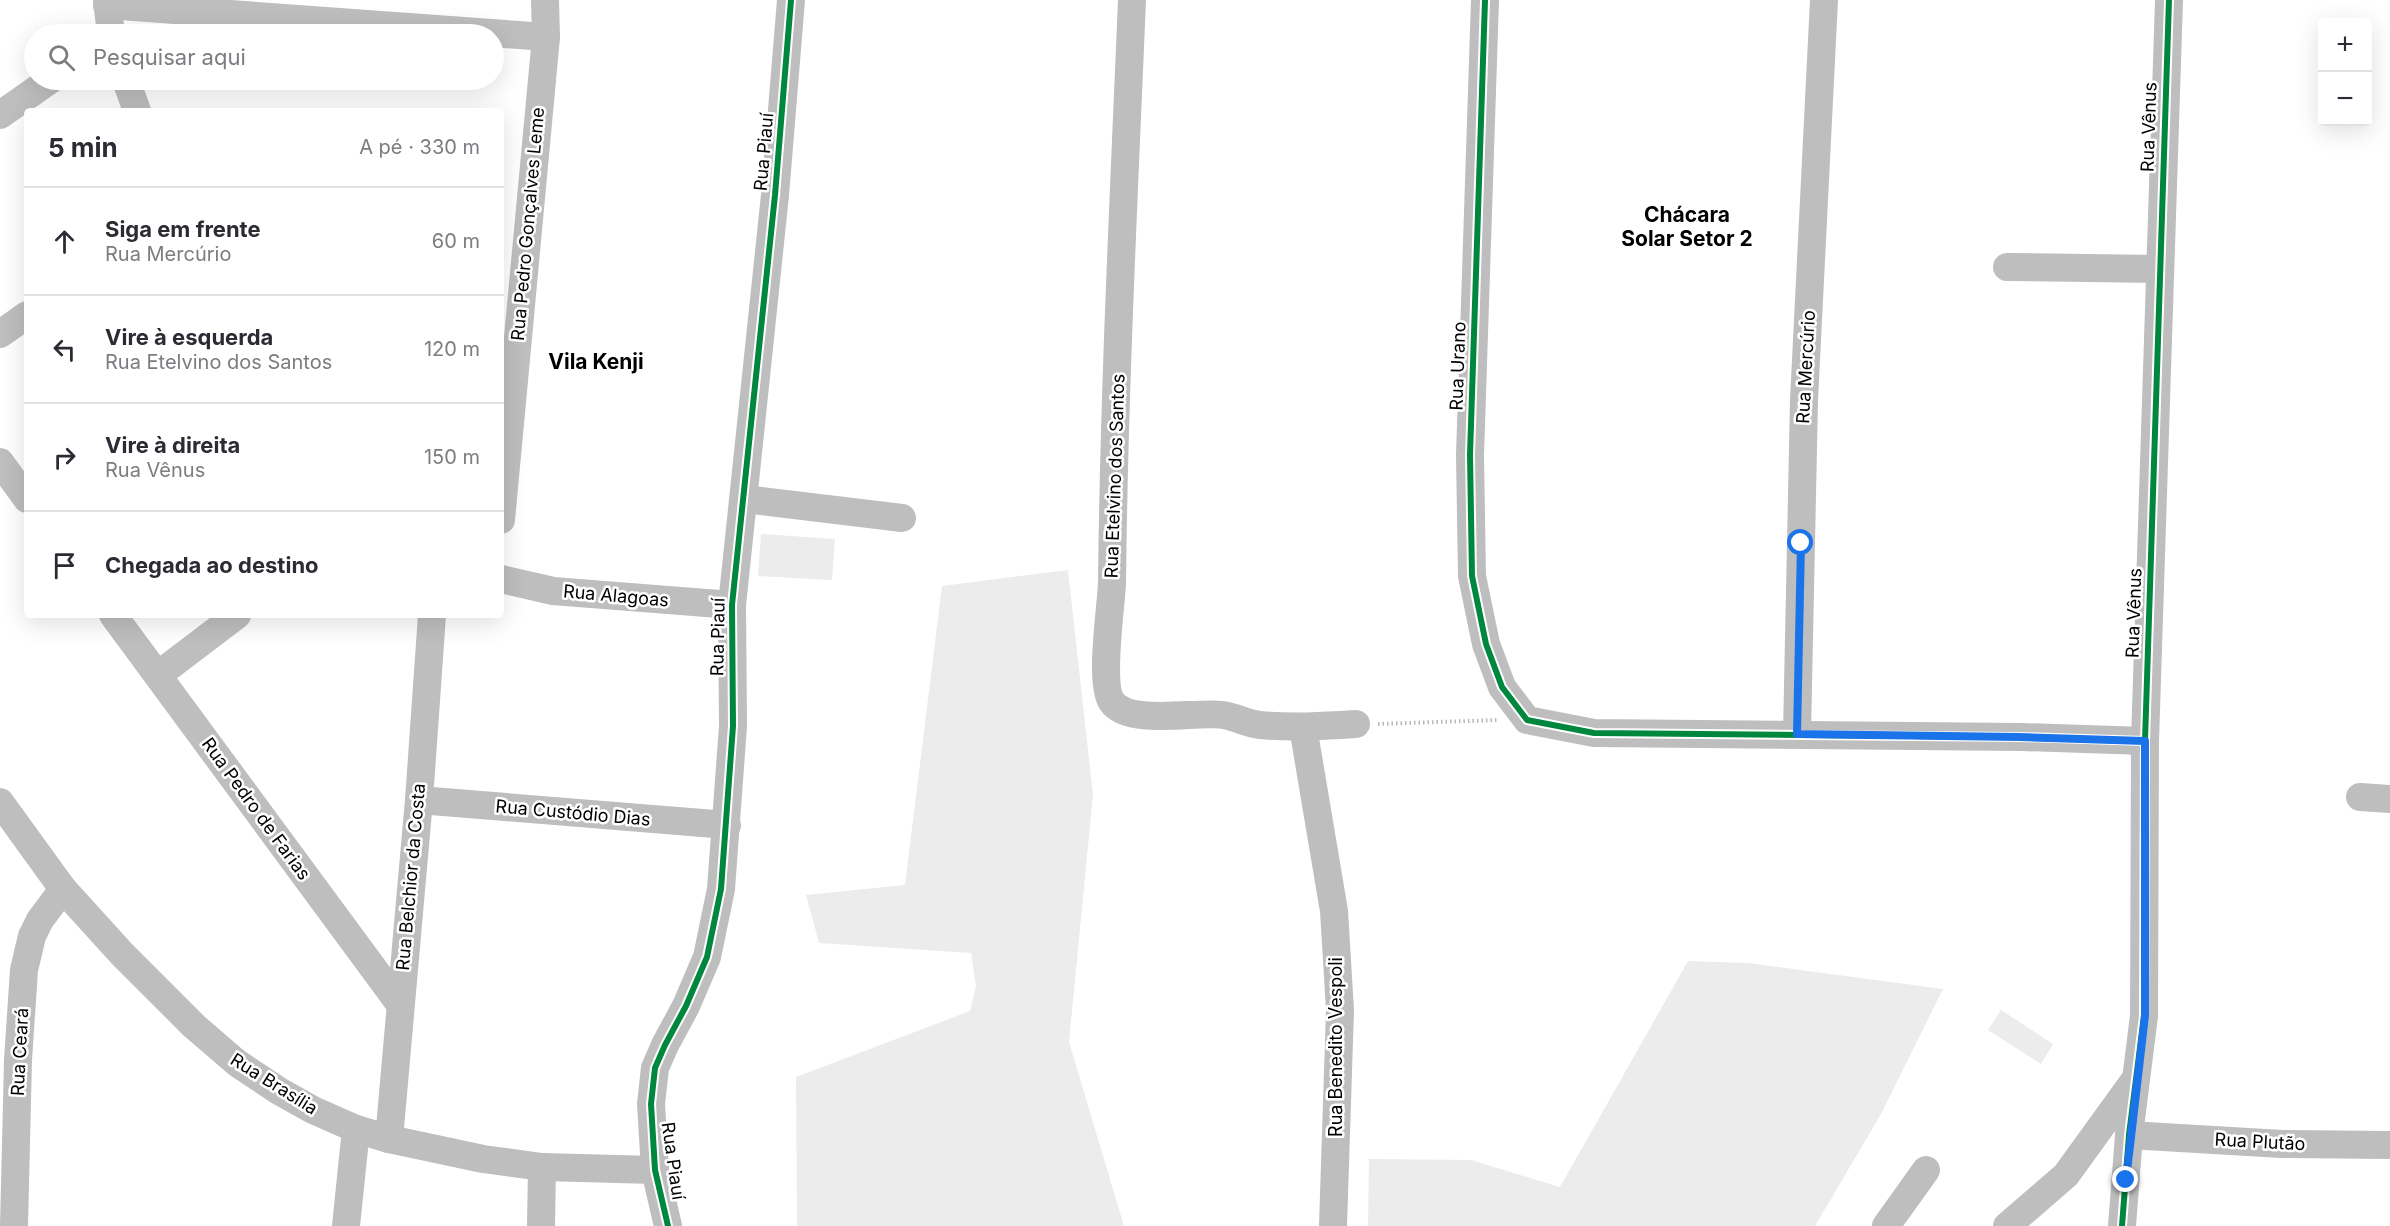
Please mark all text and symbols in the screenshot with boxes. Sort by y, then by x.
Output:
map controls [2318,18,2372,126]
button: + [2318,18,2372,72]
search box [24,24,504,90]
icon: search [45,41,78,74]
text: Pesquisar aqui [93,44,246,70]
button: − [2318,72,2372,126]
street label: Rua Vênus [2136,82,2161,172]
street label: Rua Pedro Gonçalves Leme [507,106,548,342]
street label: Rua Piauí [750,111,777,192]
text: 5 min [48,132,118,163]
text: A pé · 330 m [359,135,480,159]
district label: Chácara Solar Setor 2 [1621,202,1753,251]
text: Siga em frente [105,216,261,242]
icon: ahead [48,225,81,258]
text: 60 m [432,229,480,253]
text: Rua Mercúrio [105,242,231,266]
street label: Rua Mercúrio [1792,310,1819,424]
street label: Rua Urano [1445,321,1470,411]
text: Vire à esquerda [105,324,273,350]
icon: left [48,333,81,366]
text: 120 m [424,337,480,361]
district label: Vila Kenji [548,349,644,374]
text: Rua Etelvino dos Santos [105,350,332,374]
street label: Rua Etelvino dos Santos [1100,373,1129,579]
text: Vire à direita [105,432,240,458]
icon: right [48,441,81,474]
text: 150 m [424,445,480,469]
text: Rua Vênus [105,458,205,482]
route start [1787,529,1813,555]
icon: arrive [48,549,81,582]
text: Chegada ao destino [105,552,319,578]
street label: Rua Vênus [2121,568,2146,658]
street label: Rua Alagoas [562,580,670,611]
street label: Rua Piauí [706,597,729,676]
street label: Rua Pedro de Farias [198,734,315,884]
street label: Rua Belchior da Costa [392,783,429,971]
street label: Rua Custódio Dias [495,795,651,830]
street label: Rua Benedito Vespoli [1325,957,1346,1137]
street label: Rua Ceará [7,1007,32,1097]
street label: Rua Brasília [227,1049,322,1119]
street label: Rua Piauí [658,1121,689,1202]
street label: Rua Plutão [2214,1129,2306,1154]
route end [2112,1166,2138,1192]

